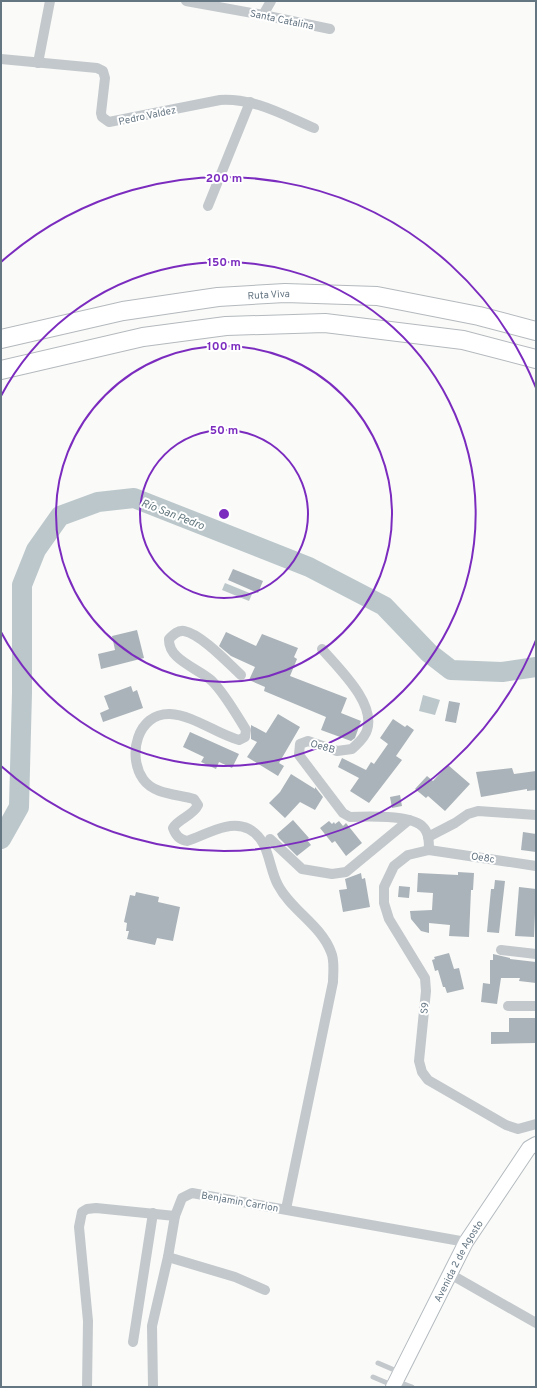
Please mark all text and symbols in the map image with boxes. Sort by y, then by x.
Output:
street label: Santa Catalina [249,7,315,34]
street label: Pedro Valdez [117,104,177,129]
text: 200 m [206,171,242,187]
text: 150 m [207,255,241,271]
street label: Ruta Viva [247,288,290,303]
text: 100 m [207,339,241,355]
text: 50 m [210,423,238,439]
water label: Río San Pedro [139,497,206,533]
centre of rings [217,507,231,521]
street label: Oe8B [309,738,336,757]
street label: Oe8c [470,850,495,867]
street label: S9 [418,1002,433,1015]
street label: Benjamin Carrion [200,1189,279,1216]
street label: Avenida 2 de Agosto [432,1218,487,1305]

